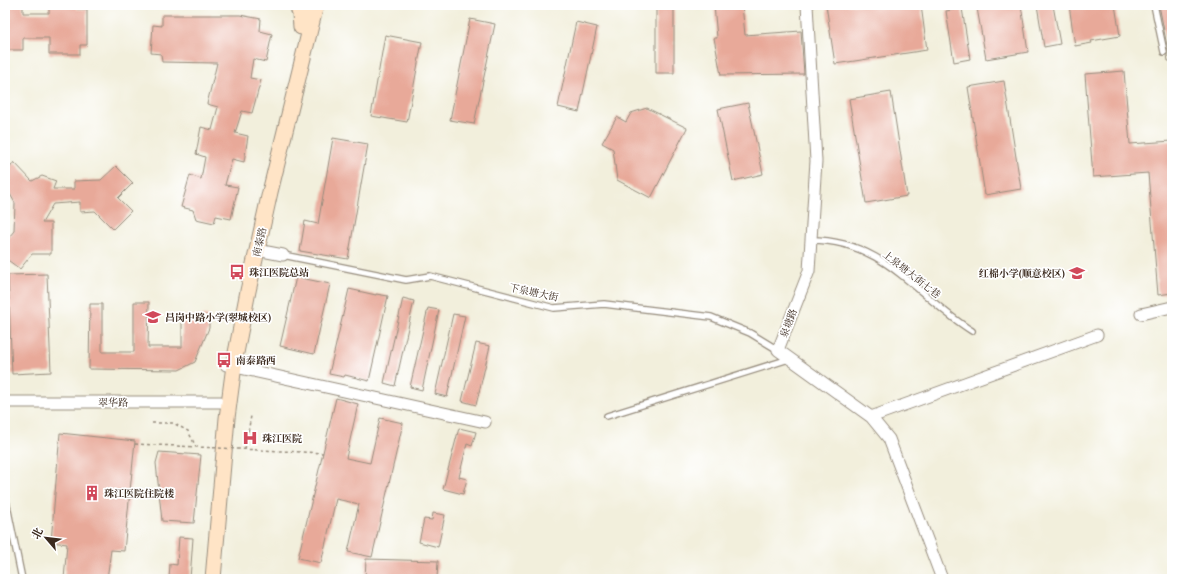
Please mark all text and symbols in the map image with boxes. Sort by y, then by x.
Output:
street label: 南泰路 [250,226,269,258]
street label: 上泉塘大街七巷 [880,248,943,301]
bus stop icon: 珠江医院总站 [228,263,246,281]
school or university icon: 红棉小学(顺意校区) [1068,264,1086,282]
place label: 珠江医院总站 [249,266,309,279]
place label: 红棉小学(顺意校区) [979,267,1065,280]
street label: 下泉塘大街 [508,281,560,304]
street label: 泉塘路 [777,307,800,340]
school or university icon: 昌岗中路小学(翠城校区) [144,308,162,326]
place label: 昌岗中路小学(翠城校区) [165,311,271,324]
bus stop icon: 南泰路西 [215,351,233,369]
place label: 南泰路西 [236,354,276,367]
street label: 翠华路 [98,396,128,409]
hospital icon: 珠江医院 [241,429,259,447]
place label: 珠江医院 [262,432,302,445]
building icon: 珠江医院住院楼 [83,484,101,502]
place label: 珠江医院住院楼 [104,487,175,500]
north arrow [26,518,66,558]
text: 北 [28,525,46,541]

